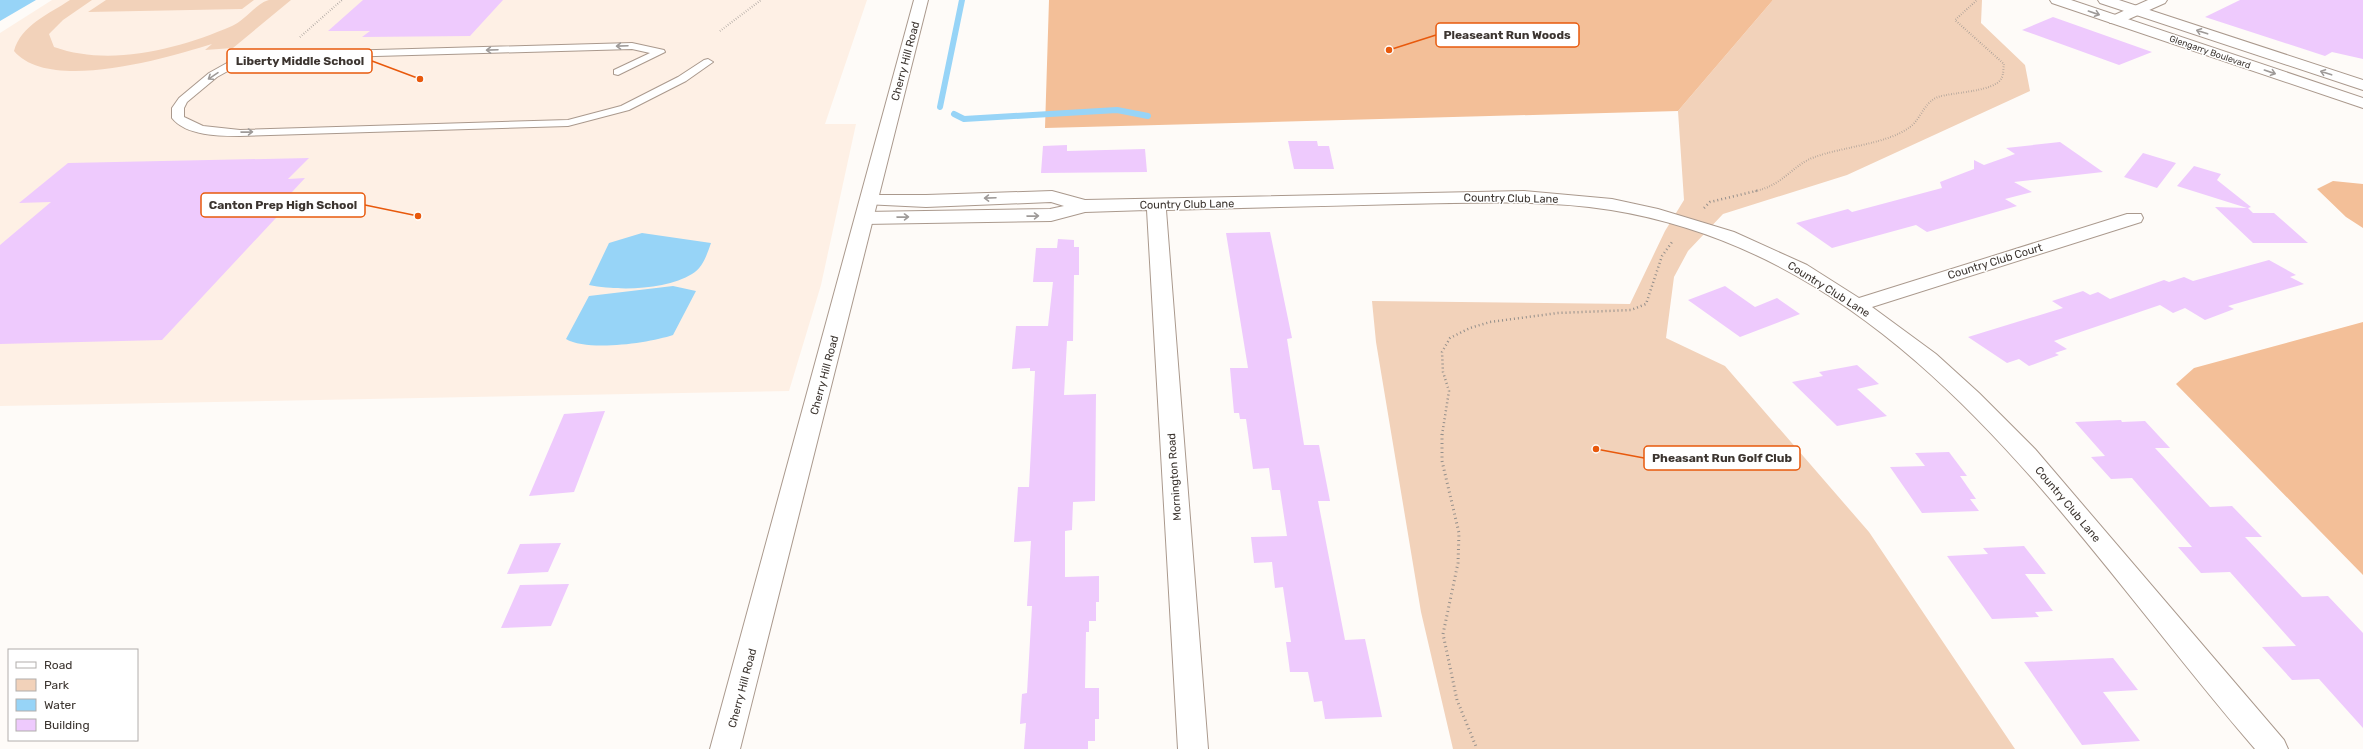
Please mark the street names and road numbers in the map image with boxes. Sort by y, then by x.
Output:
street label: Cherry Hill Road [889,20,922,102]
street label: Glengarry Boulevard [2168,33,2252,71]
street label: Country Club Lane [1464,191,1558,206]
street label: Country Club Lane [1140,197,1234,212]
street label: Country Club Court [1946,241,2045,282]
street label: Country Club Lane [1785,259,1872,320]
street label: Cherry Hill Road [808,334,841,416]
street label: Mornington Road [1165,433,1184,521]
street label: Country Club Lane [2032,464,2103,545]
street label: Cherry Hill Road [726,647,759,729]

